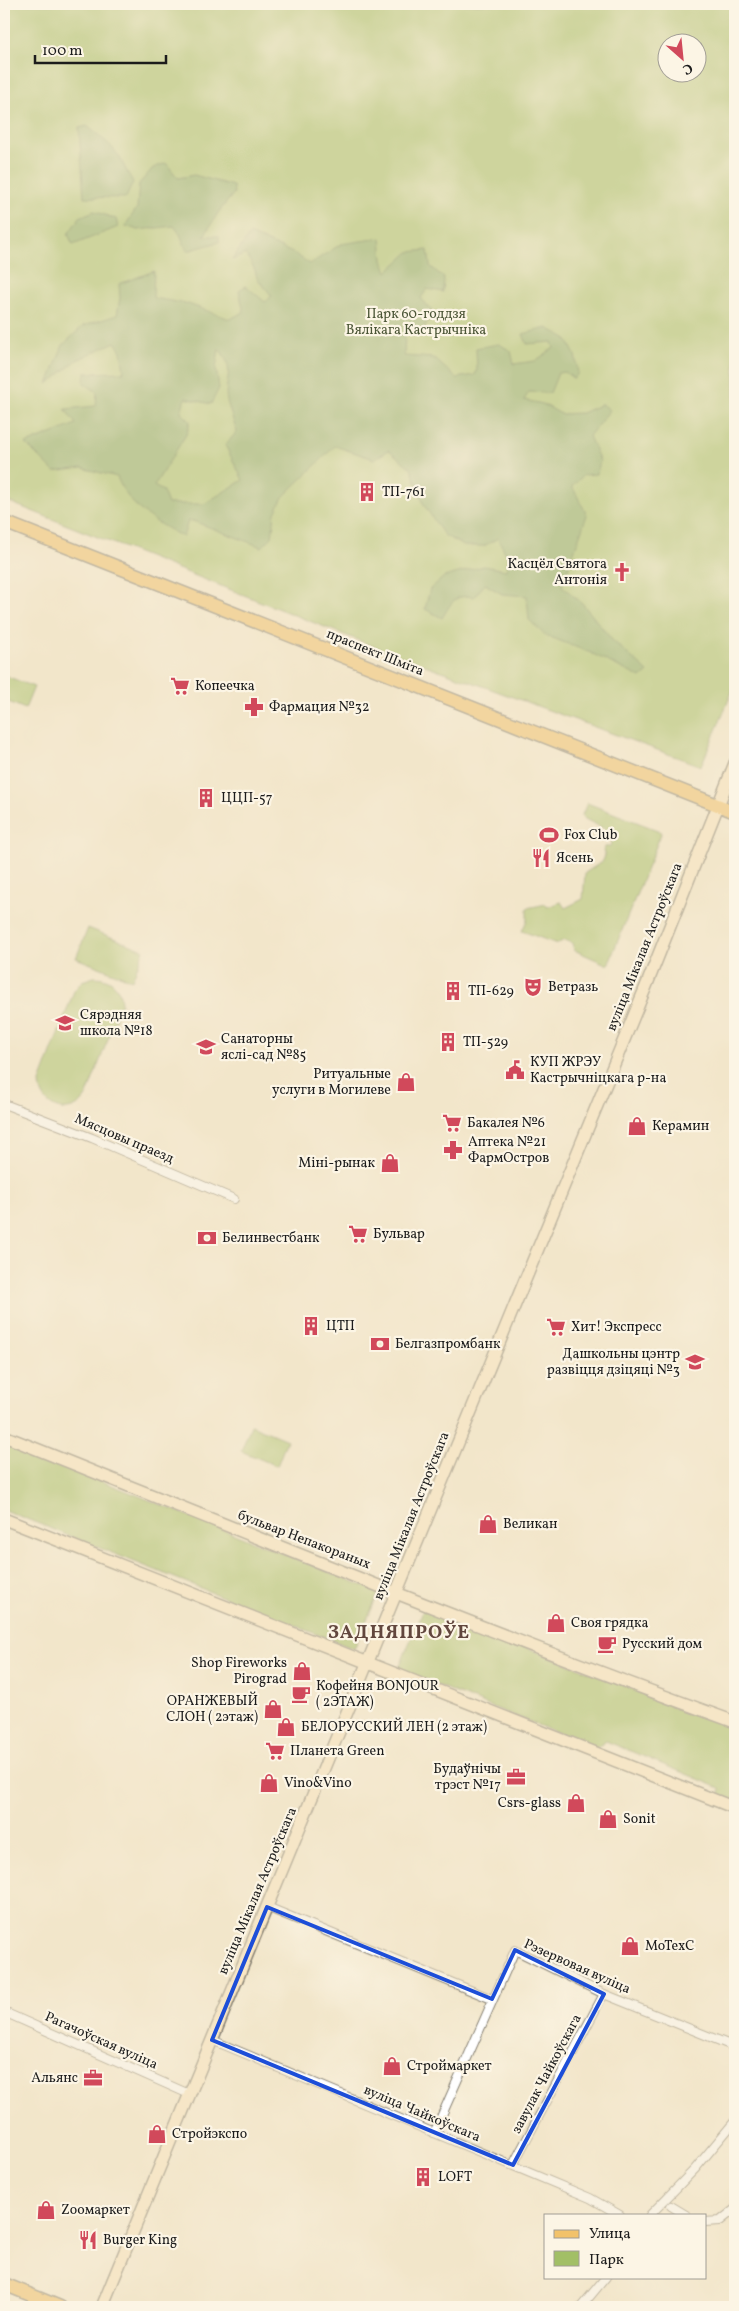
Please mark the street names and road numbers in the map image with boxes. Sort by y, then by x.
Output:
street label: праспект Шміта [323,625,427,681]
street label: вуліца Мікалая Астроўскага [603,860,688,1034]
street label: Мясцовы праезд [71,1109,177,1169]
street label: вуліца Мікалая Астроўскага [370,1429,455,1603]
street label: бульвар Непакораных [235,1506,373,1574]
street label: вуліца Мікалая Астроўскага [214,1804,302,1977]
street label: Рэзервовая вуліца [521,1935,633,1999]
street label: Рагачоўская вуліца [41,2008,161,2074]
street label: завулак Чайкоўскага [507,2011,587,2137]
street label: вуліца Чайкоўскага [361,2081,483,2147]

